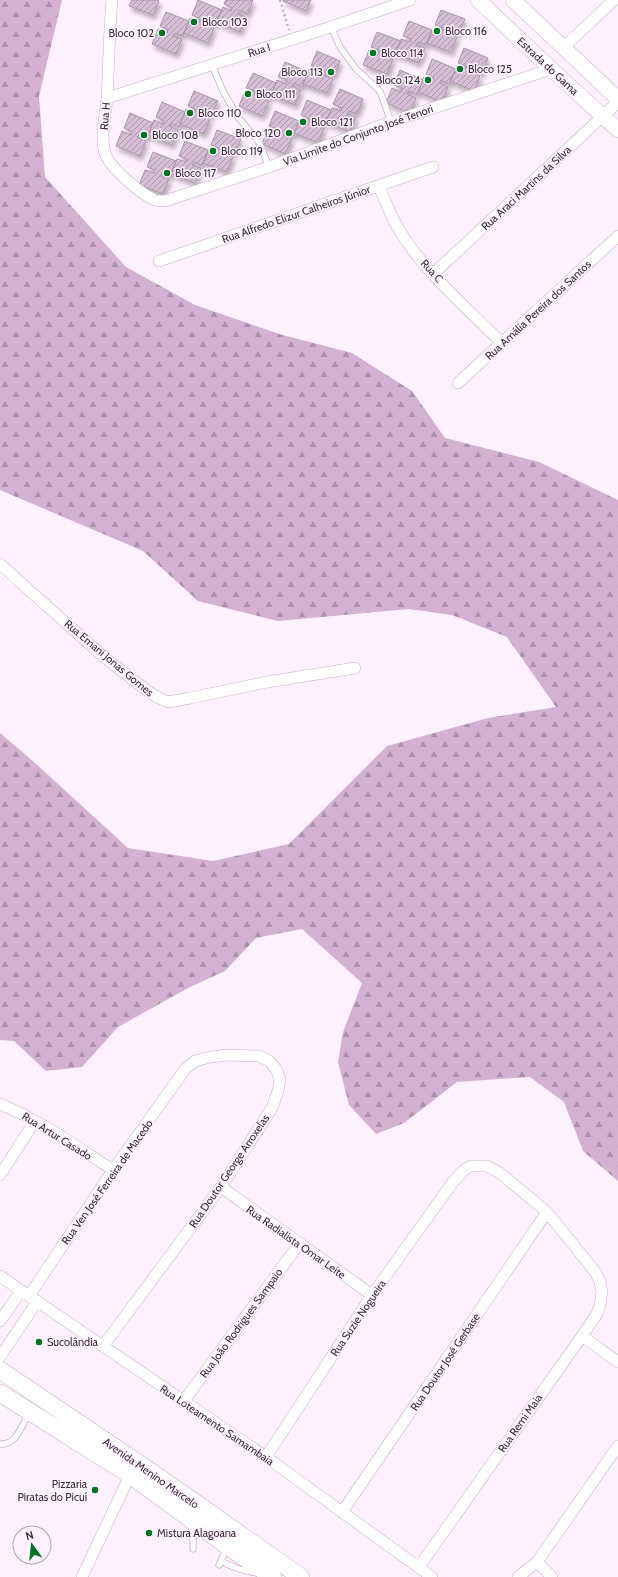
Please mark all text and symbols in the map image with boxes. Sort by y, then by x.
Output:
place label: Bloco 103 [202,15,248,29]
marker: Bloco 103 [189,17,199,27]
place label: Bloco 116 [445,24,487,38]
place label: Bloco 102 [108,26,154,40]
marker: Bloco 116 [432,26,442,36]
marker: Bloco 102 [157,28,167,38]
street label: Estrada do Gama [514,34,582,99]
street label: Rua I [246,40,272,60]
place label: Bloco 114 [381,46,424,60]
marker: Bloco 114 [368,48,378,58]
place label: Bloco 125 [468,62,512,76]
marker: Bloco 125 [455,64,465,74]
place label: Bloco 113 [281,65,323,79]
marker: Bloco 113 [326,67,336,77]
place label: Bloco 124 [376,73,421,87]
marker: Bloco 124 [423,75,433,85]
place label: Bloco 111 [256,87,295,101]
marker: Bloco 111 [243,89,253,99]
street label: Via Limite do Conjunto José Tenori [281,101,435,169]
street label: Rua H [97,102,113,130]
place label: Bloco 110 [198,106,242,120]
marker: Bloco 110 [185,108,195,118]
place label: Bloco 121 [311,115,352,129]
marker: Bloco 121 [298,117,308,127]
place label: Bloco 120 [235,126,281,140]
place label: Bloco 108 [152,128,198,142]
marker: Bloco 120 [284,128,294,138]
marker: Bloco 108 [139,130,149,140]
street label: Rua Araci Martins da Silva [478,142,574,233]
place label: Bloco 119 [221,144,263,158]
marker: Bloco 119 [208,146,218,156]
place label: Bloco 117 [175,166,217,180]
marker: Bloco 117 [162,168,172,178]
street label: Rua Alfredo Elizur Calheiros Júnior [220,182,372,246]
street label: Rua C [418,256,446,286]
street label: Rua Amália Pereira dos Santos [482,257,594,363]
street label: Rua Emani Jonas Gomes [61,617,157,700]
street label: Rua Artur Casado [19,1109,95,1163]
street label: Rua Doutor George Arroxelas [186,1111,273,1230]
street label: Rua Ven José Ferreira de Macedo [58,1117,156,1247]
street label: Rua Radialista Omar Leite [243,1202,349,1282]
street label: Rua João Rodrigues Sampaio [197,1266,285,1380]
street label: Rua Suzie Nogueira [327,1276,389,1359]
street label: Rua Doutor José Gerbase [407,1310,483,1414]
place label: Sucolândia [47,1335,99,1349]
marker: Sucolândia [34,1337,44,1347]
street label: Rua Loteamento Samambaia [157,1382,277,1469]
street label: Rua Remi Maia [495,1390,546,1455]
street label: Avenida Menino Marcelo [100,1435,202,1511]
place label: Pizzaria Piratas do Picuí [18,1477,88,1504]
marker: Pizzaria Piratas do Picuí [90,1485,100,1495]
north arrow [12,1525,52,1565]
place label: Mistura Alagoana [157,1526,237,1540]
text: N [24,1528,35,1543]
marker: Mistura Alagoana [144,1528,154,1538]

